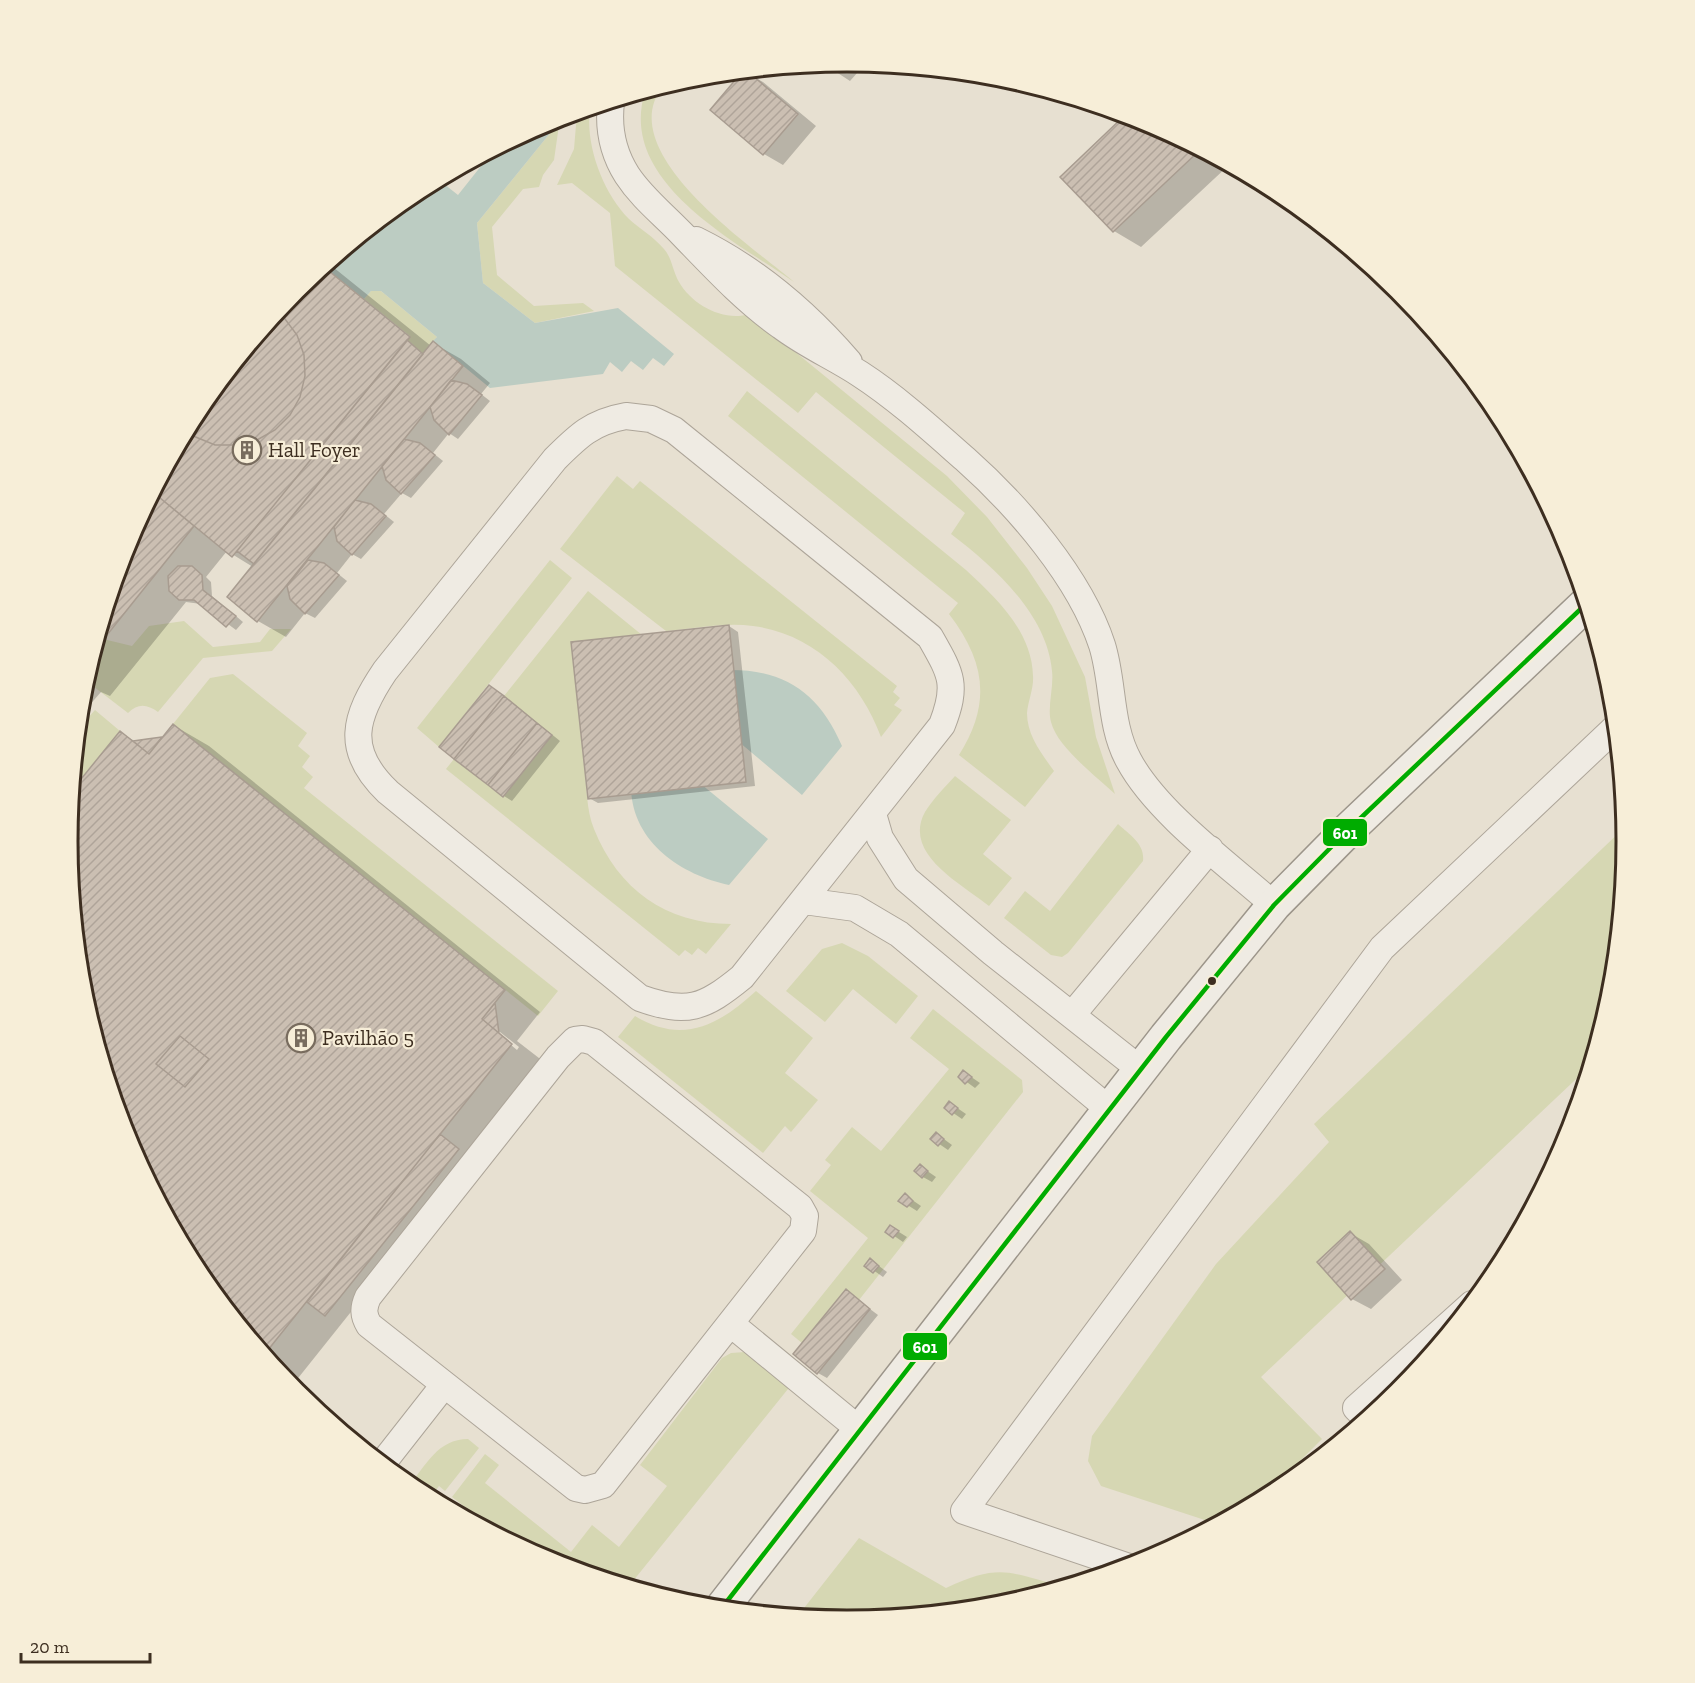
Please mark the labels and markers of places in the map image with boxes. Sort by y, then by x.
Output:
building icon: Hall Foyer [231,434,263,466]
place label: Hall Foyer [268,437,361,462]
unlabelled marker [1206,975,1218,987]
building icon: Pavilhão 5 [285,1022,317,1054]
place label: Pavilhão 5 [322,1025,414,1050]

